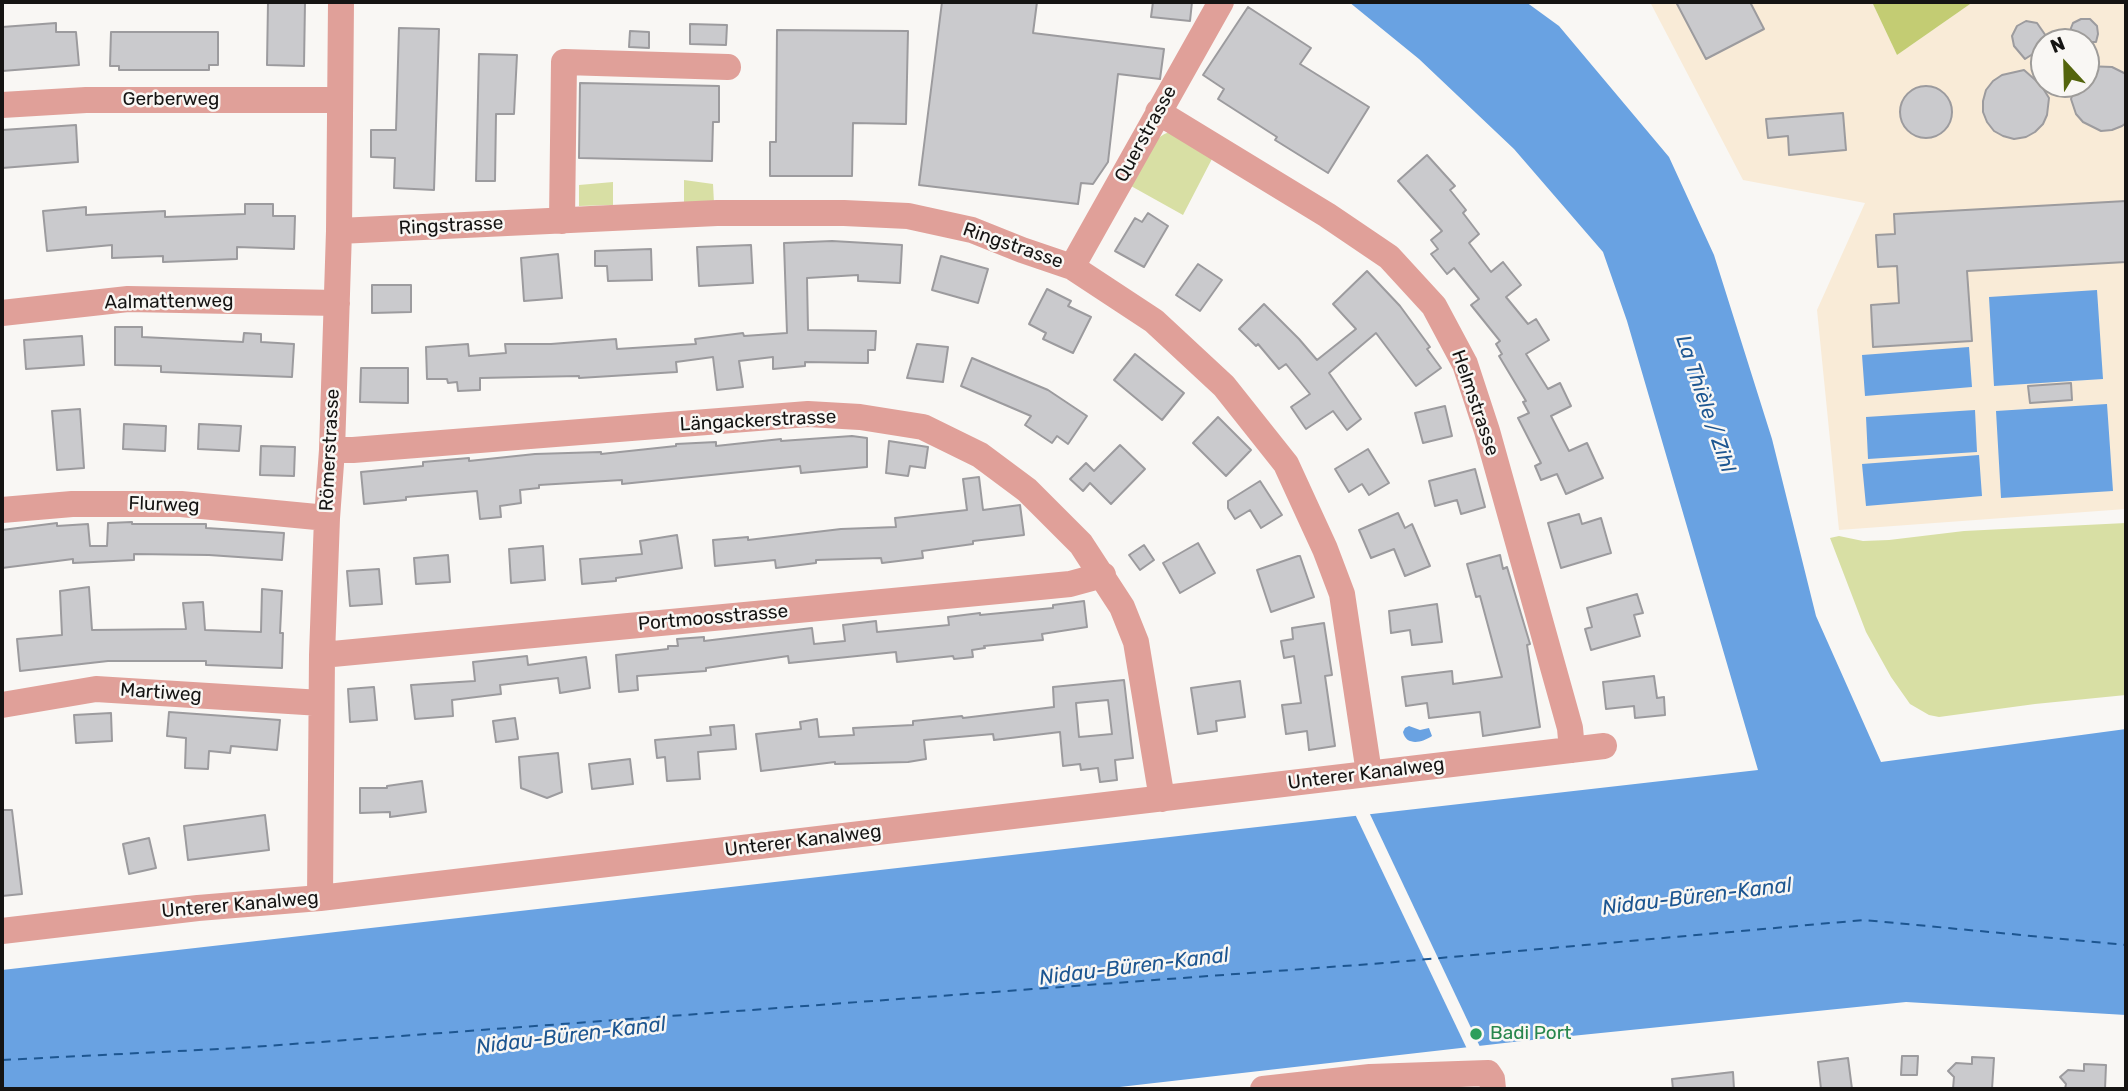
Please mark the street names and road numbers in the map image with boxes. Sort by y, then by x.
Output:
street label: Querstrasse [1110,82,1182,186]
street label: Gerberweg [123,89,219,111]
street label: Ringstrasse [398,212,504,240]
street label: Ringstrasse [960,218,1066,274]
street label: Aalmattenweg [104,289,234,315]
street label: Helmstrasse [1446,347,1504,459]
street label: Römerstrasse [315,388,345,512]
street label: Längackerstrasse [679,406,837,436]
street label: Flurweg [128,492,200,518]
street label: Portmoosstrasse [637,600,789,636]
street label: Martiweg [119,679,203,707]
street label: Unterer Kanalweg [1286,753,1446,795]
street label: Unterer Kanalweg [723,820,883,862]
street label: Unterer Kanalweg [160,887,320,923]

